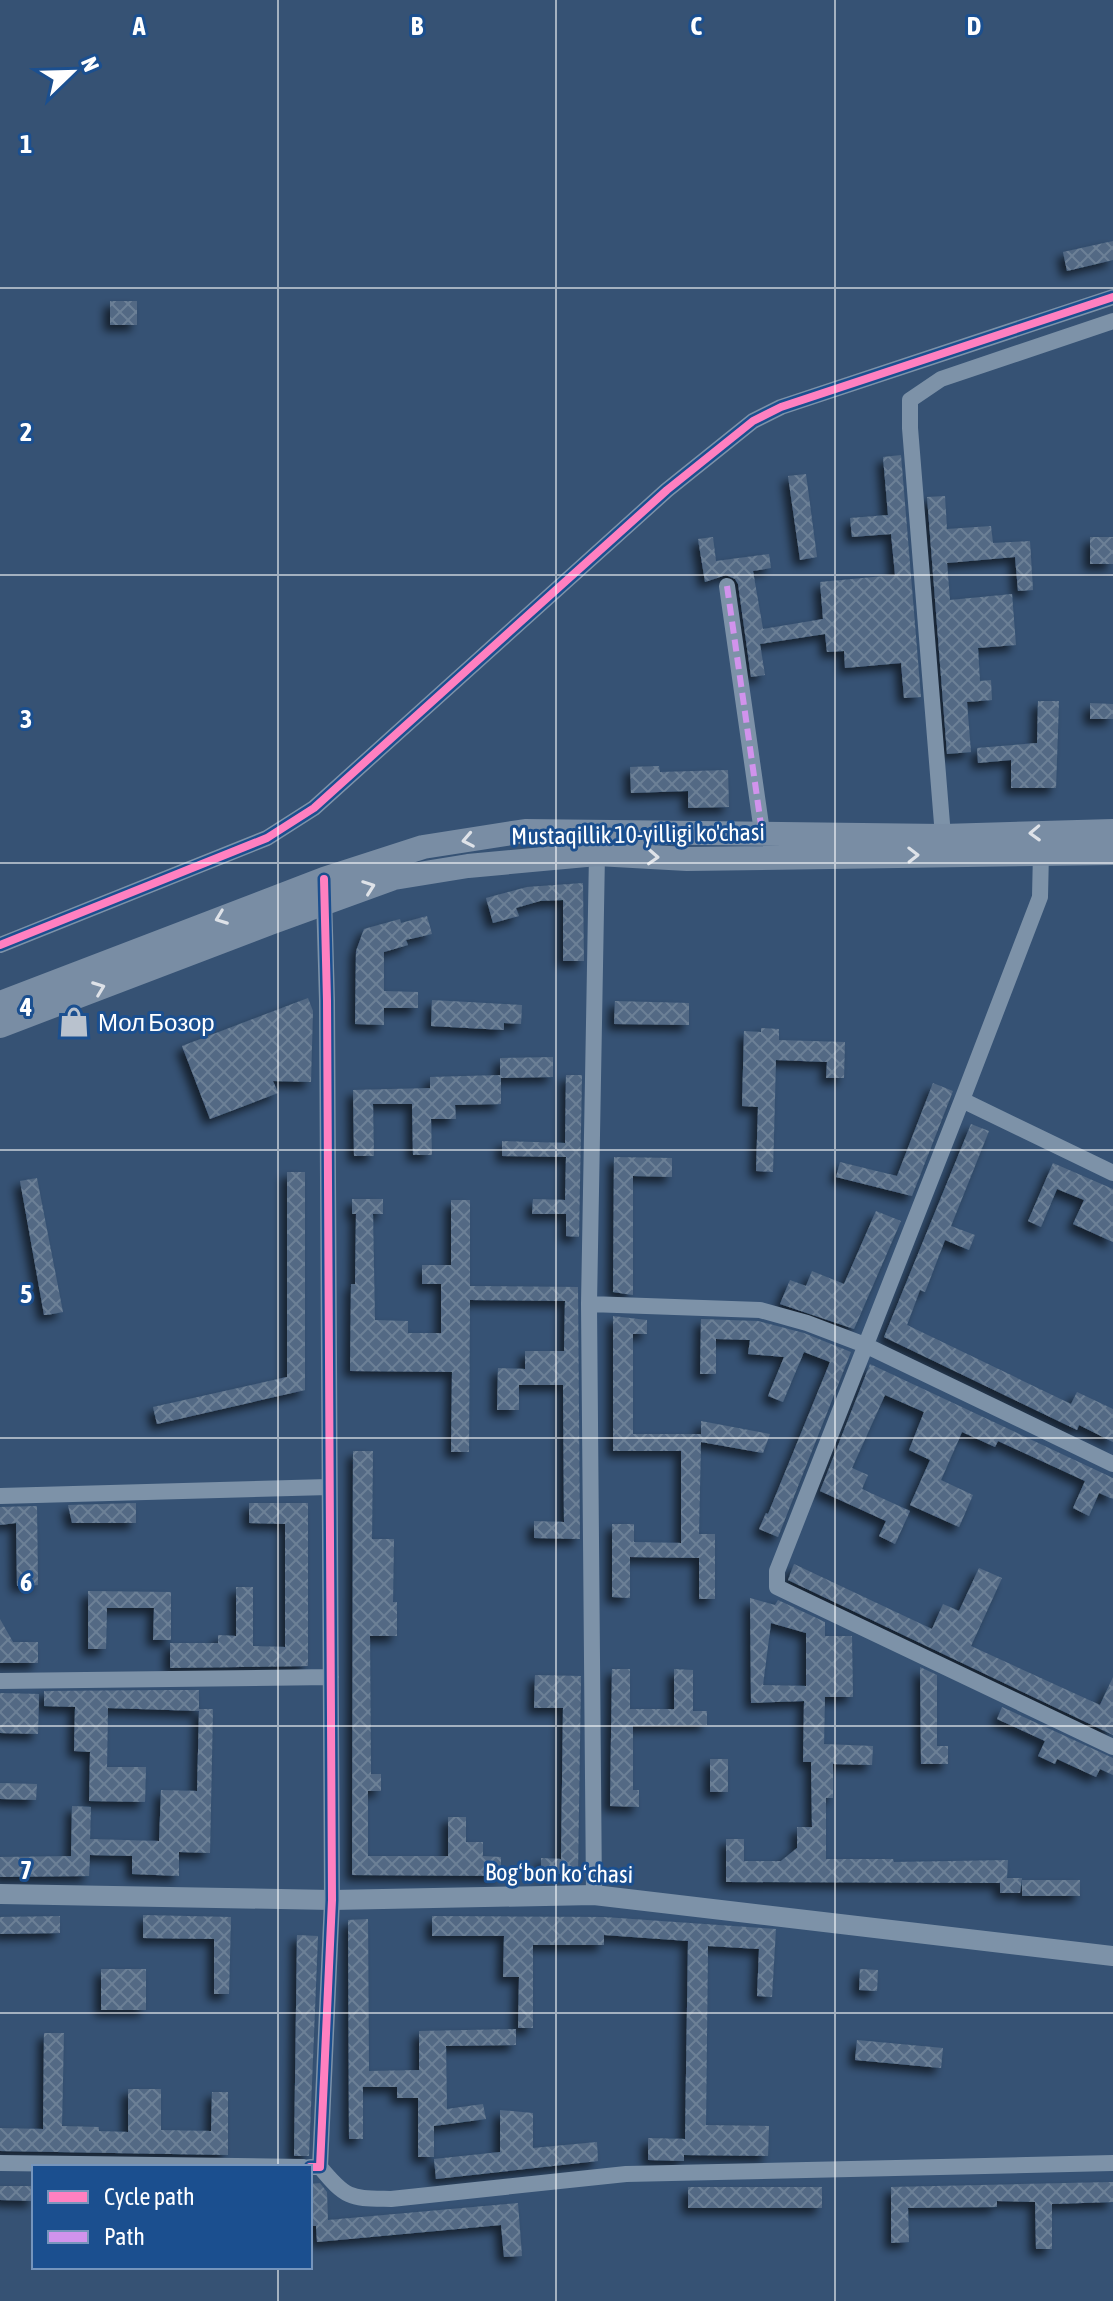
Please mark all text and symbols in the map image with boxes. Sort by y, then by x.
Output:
text: A [132,11,146,41]
text: B [411,11,424,41]
text: C [690,11,702,41]
text: D [967,11,981,41]
north arrow [32,32,112,112]
text: N [76,53,105,75]
text: 1 [20,129,32,159]
text: 2 [20,417,32,447]
text: 3 [20,704,32,734]
street label: Mustaqillik 10-yilligi ko'chasi [511,818,765,850]
one-way arrow [1028,824,1041,841]
one-way arrow [461,831,475,848]
one-way arrow [907,846,920,864]
one-way arrow [647,849,660,866]
one-way arrow [361,881,375,897]
one-way arrow [215,908,229,925]
one-way arrow [91,981,105,998]
text: 4 [19,992,32,1022]
shop icon: Мол Бозор [57,1005,91,1039]
place label: Мол Бозор [98,1009,215,1036]
text: 5 [20,1279,32,1309]
text: 6 [20,1567,32,1597]
text: 7 [20,1855,32,1885]
street label: Bogʻbon koʻchasi [485,1858,633,1888]
legend [32,2165,312,2269]
text: Cycle path [104,2183,195,2210]
text: Path [104,2223,145,2250]

